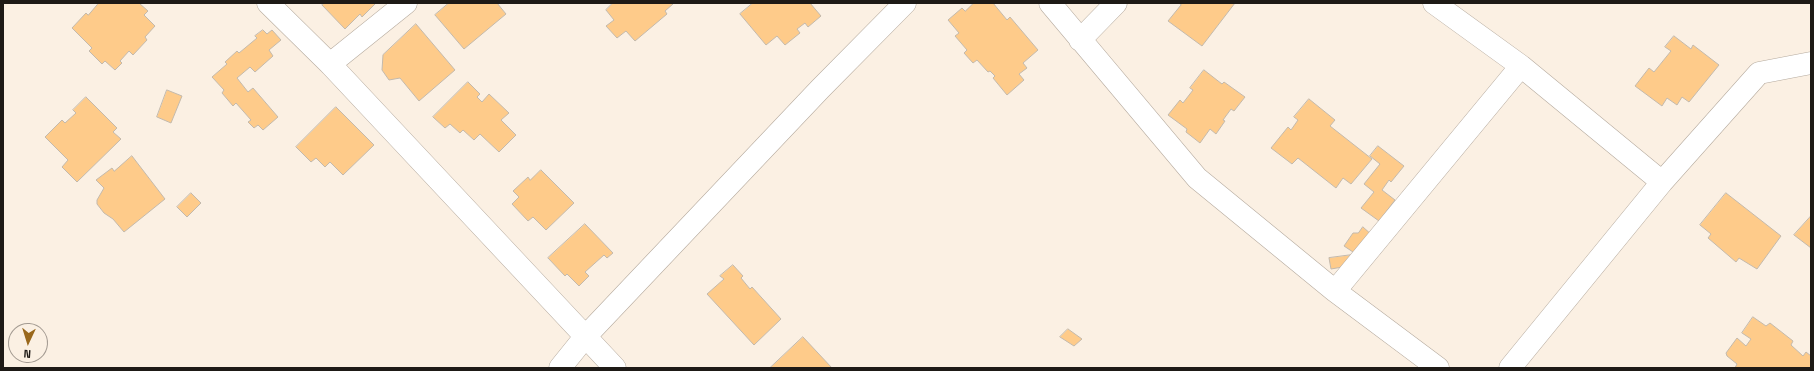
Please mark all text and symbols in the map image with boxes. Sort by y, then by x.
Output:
north arrow [8,323,48,363]
text: N [23,347,31,361]

